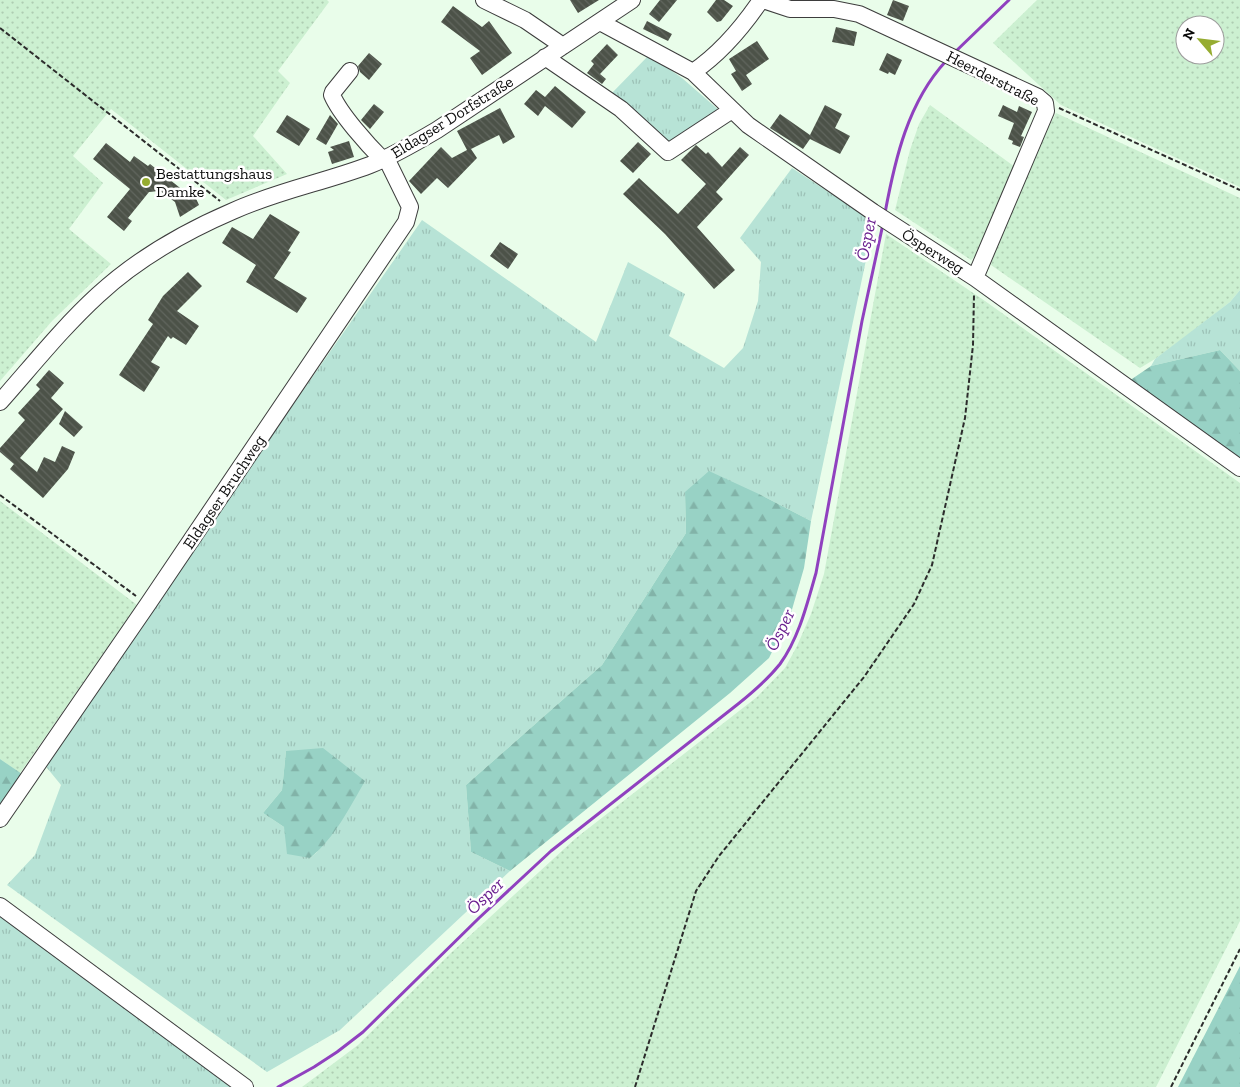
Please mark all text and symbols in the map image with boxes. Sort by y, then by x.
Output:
north arrow [1175,15,1225,65]
text: N [1179,25,1199,43]
street label: Heerderstraße [943,46,1043,110]
street label: Eldagser Dorfstraße [388,72,516,162]
place label: Bestattungshaus Damke [156,164,272,201]
marker: Bestattungshaus Damke [140,176,152,188]
water label: Ösper [851,215,881,263]
street label: Ösperweg [898,224,968,278]
street label: Eldagser Bruchweg [179,431,269,553]
water label: Ösper [761,605,800,654]
water label: Ösper [462,872,509,919]

